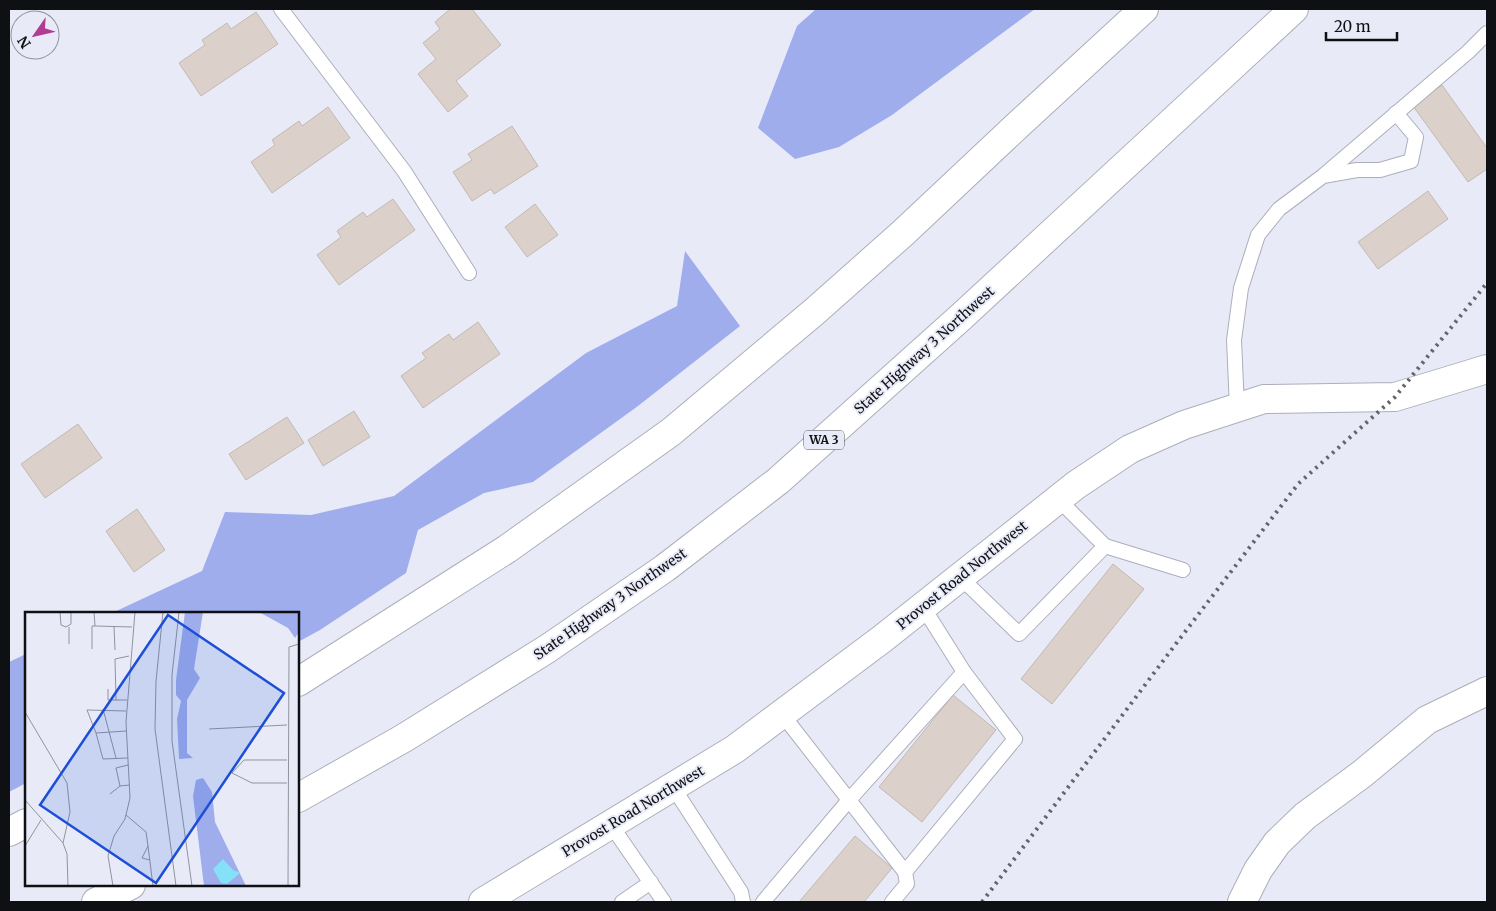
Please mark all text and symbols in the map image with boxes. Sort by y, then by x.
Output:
north arrow [10,10,60,60]
scale bar [1326,10,1397,42]
text: 20 m [1334,17,1371,36]
text: N [14,33,35,52]
street label: State Highway 3 Northwest [850,282,998,418]
road number: WA 3 [804,430,844,450]
street label: Provost Road Northwest [893,516,1031,633]
street label: State Highway 3 Northwest [530,544,690,664]
inset map [25,612,299,886]
street label: Provost Road Northwest [559,761,708,861]

